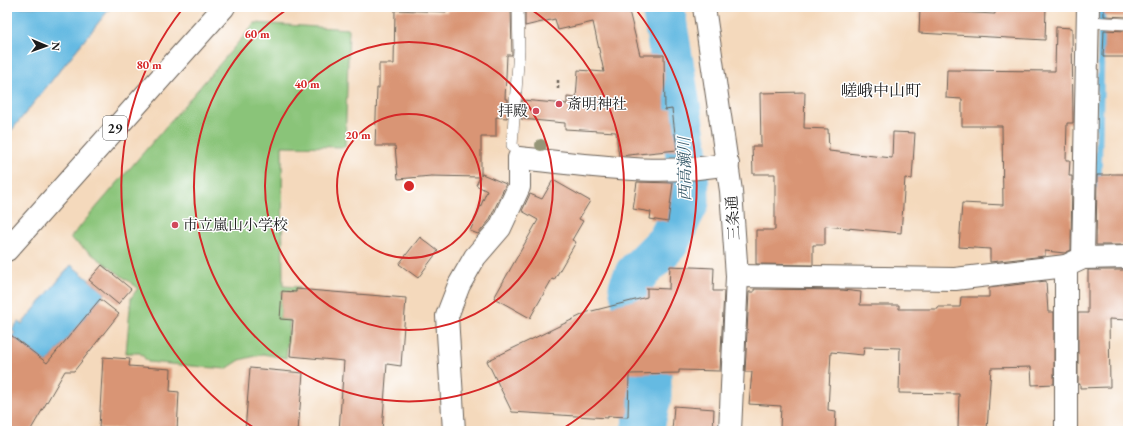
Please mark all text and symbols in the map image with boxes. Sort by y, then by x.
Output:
north arrow [26,26,66,66]
text: 60 m [244,26,270,42]
text: N [49,42,63,51]
text: 80 m [136,57,162,73]
text: 40 m [294,76,320,92]
district label: 嵯峨中山町 [841,80,921,101]
place label: 斎明神社 [567,94,627,113]
marker: 斎明神社 [554,99,564,109]
place label: 拝殿 [498,101,528,120]
marker: 拝殿 [531,106,541,116]
road number: 29 [103,116,127,140]
text: 20 m [345,127,371,143]
water label: 西高瀬川 [673,135,696,201]
centre of rings [402,179,416,193]
street label: 三条通 [721,195,744,241]
place label: 市立嵐山小学校 [183,215,288,234]
marker: 市立嵐山小学校 [170,220,180,230]

